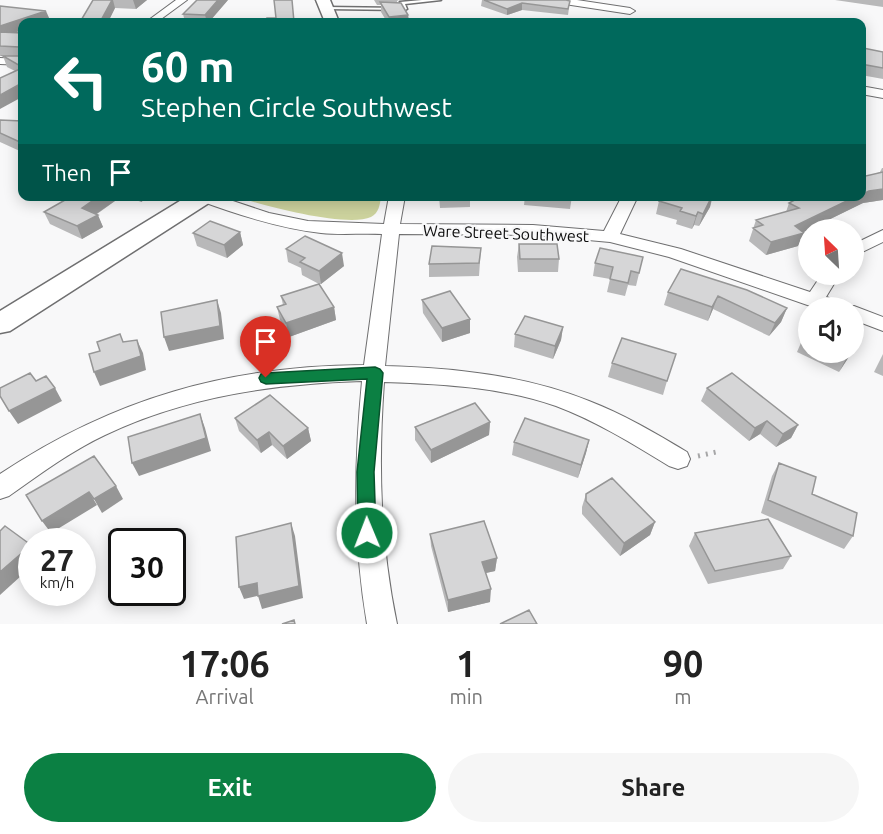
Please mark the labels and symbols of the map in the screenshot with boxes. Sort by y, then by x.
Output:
north arrow [798,219,864,285]
street label: Ware Street Southwest [423,221,590,245]
pin [240,316,291,378]
position arrow [335,501,399,565]
speed limit sign: 30 [108,528,186,606]

